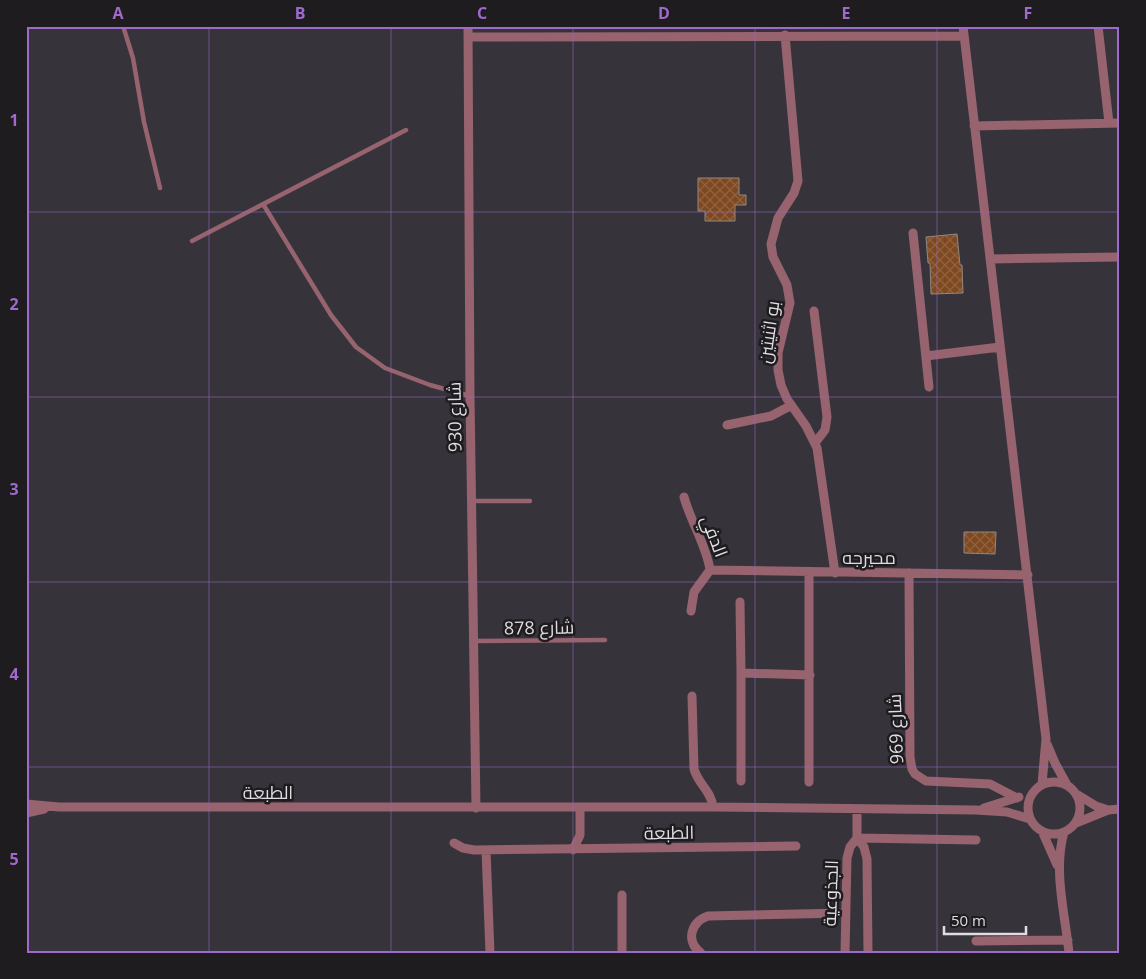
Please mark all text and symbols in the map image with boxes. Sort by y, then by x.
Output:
text: A [112,2,124,24]
text: B [295,2,305,24]
text: C [477,2,487,24]
text: D [658,2,670,24]
text: E [842,2,851,24]
text: F [1024,2,1032,24]
text: 1 [9,109,19,131]
text: 2 [9,293,19,315]
street label: بو اثنيتين [752,299,784,365]
street label: شارع 930 [441,382,468,452]
text: 3 [9,478,19,500]
street label: الدفي [693,512,734,561]
street label: محيرجه [842,545,896,569]
street label: شارع 878 [504,614,574,641]
text: 4 [9,663,19,685]
street label: شارع 969 [882,693,909,765]
street label: الطبعة [243,780,293,804]
street label: الطبعة [644,820,694,844]
text: 5 [9,848,19,870]
street label: الجذوعية [817,859,843,927]
scale bar [944,904,1026,936]
text: 50 m [951,910,986,930]

